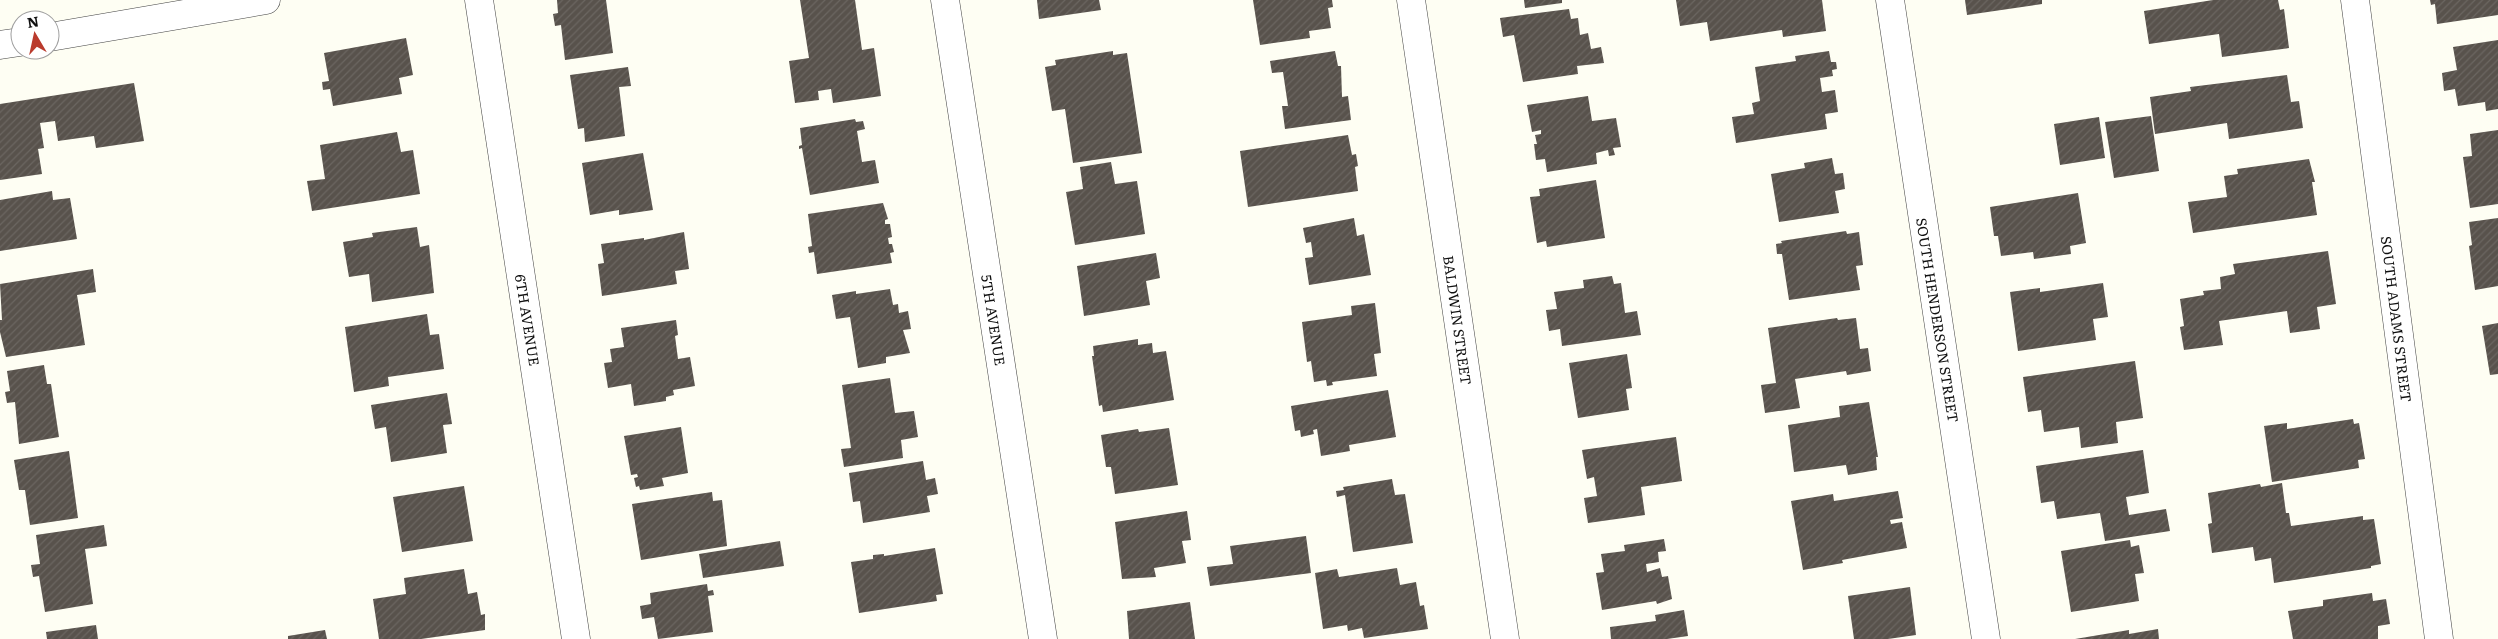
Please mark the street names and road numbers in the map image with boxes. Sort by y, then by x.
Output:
street label: SOUTH HENDERSON STREET [1912,216,1964,424]
street label: SOUTH ADAMS STREET [2377,235,2417,403]
street label: BALDWIN STREET [1439,254,1477,386]
street label: 6TH AVENUE [511,273,545,367]
street label: 5TH AVENUE [977,273,1011,367]

